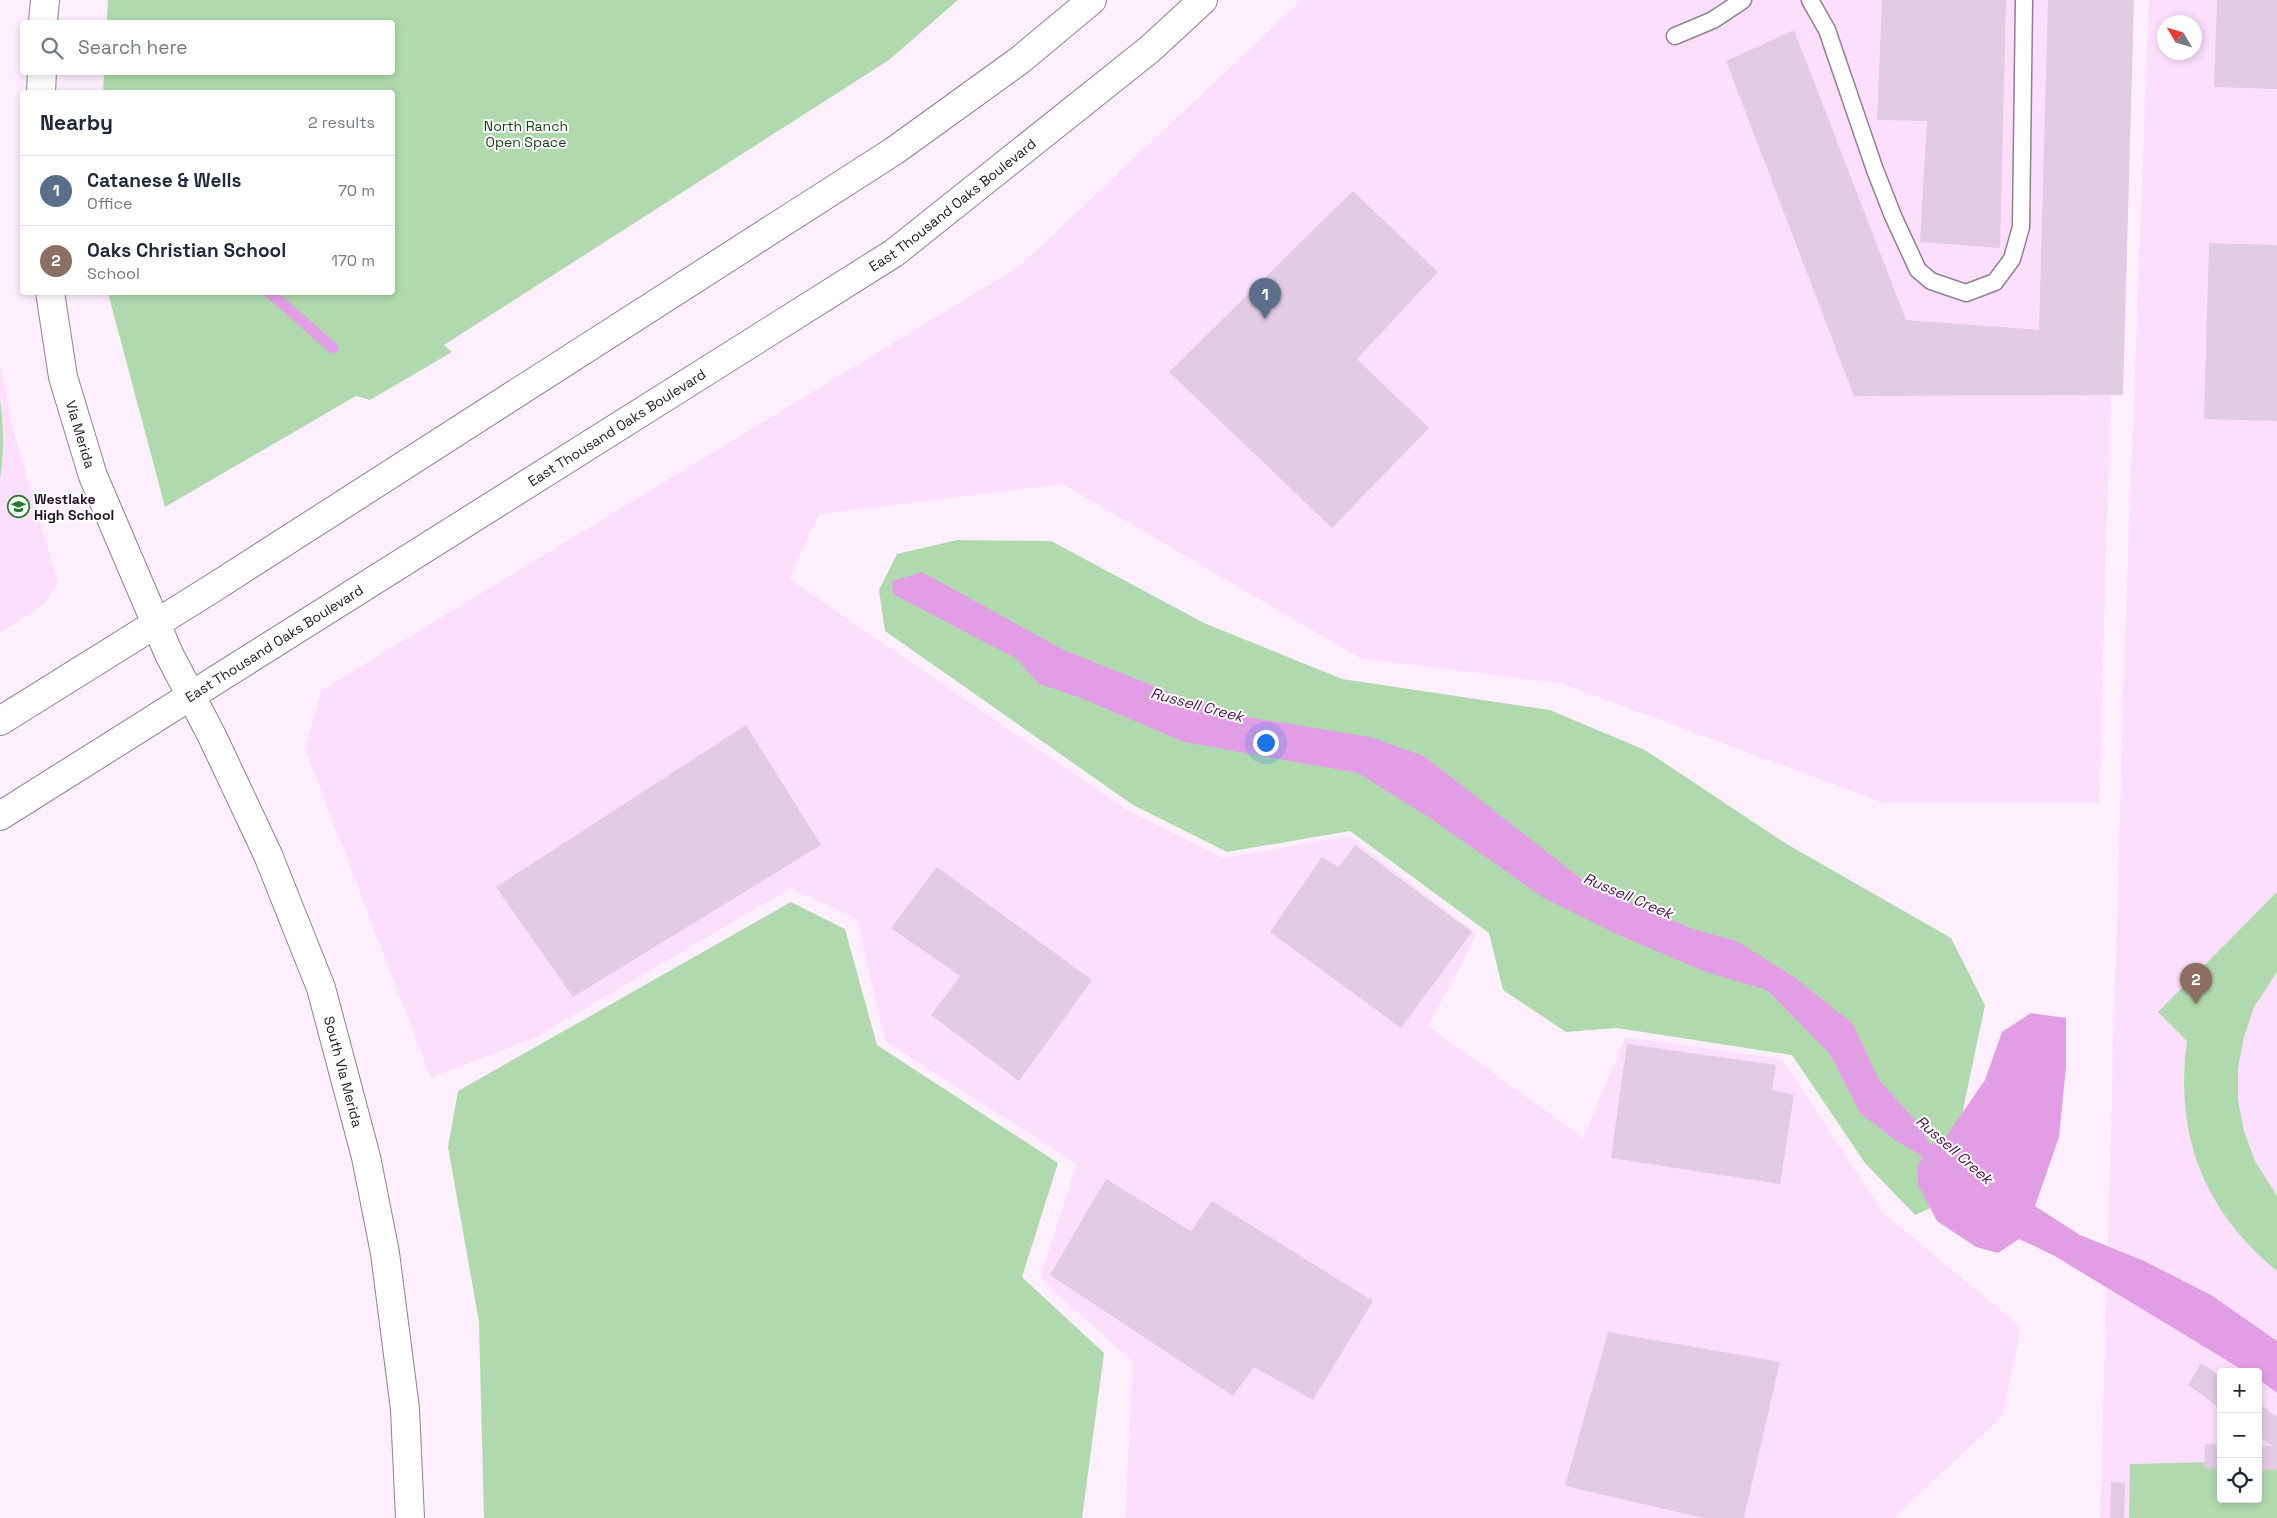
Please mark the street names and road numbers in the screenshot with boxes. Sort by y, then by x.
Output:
street label: East Thousand Oaks Boulevard [866,134,1039,275]
street label: East Thousand Oaks Boulevard [525,365,709,490]
street label: Via Merida [62,398,99,471]
street label: East Thousand Oaks Boulevard [182,581,366,706]
street label: South Via Merida [320,1014,367,1129]

